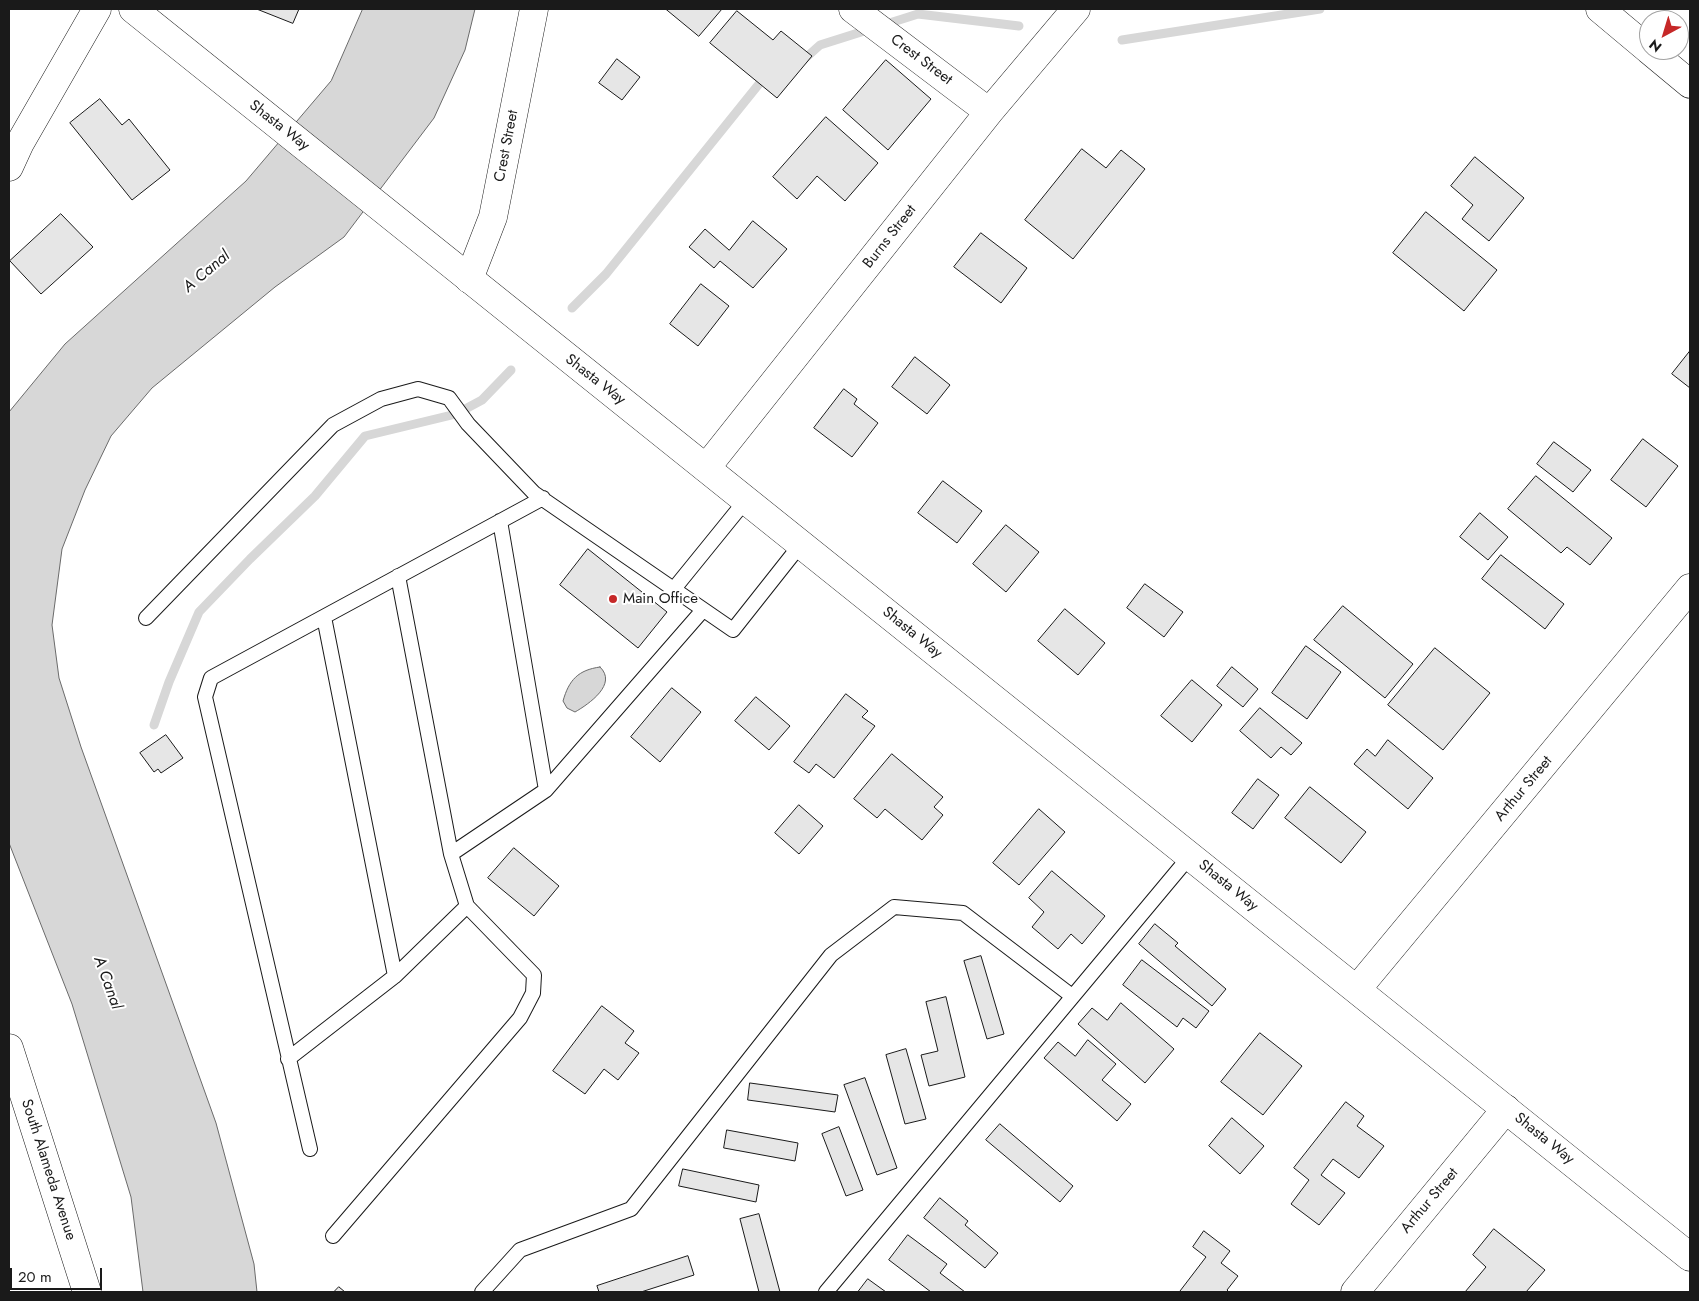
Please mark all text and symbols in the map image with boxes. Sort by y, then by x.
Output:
north arrow [1639,10,1689,60]
street label: Crest Street [886,31,956,89]
text: N [1645,35,1666,57]
street label: Shasta Way [245,97,313,155]
street label: Crest Street [491,109,523,183]
street label: Burns Street [860,202,920,272]
water label: A Canal [180,247,234,297]
street label: Shasta Way [561,351,629,409]
place label: Main Office [623,590,698,608]
marker: Main Office [607,593,619,605]
street label: Shasta Way [878,603,946,663]
street label: Arthur Street [1491,753,1557,825]
street label: Shasta Way [1194,856,1262,916]
water label: A Canal [89,954,125,1012]
street label: South Alameda Avenue [17,1097,79,1243]
street label: Shasta Way [1510,1109,1578,1169]
street label: Arthur Street [1397,1165,1463,1237]
scale bar [12,1258,105,1290]
text: 20 m [18,1266,52,1288]

